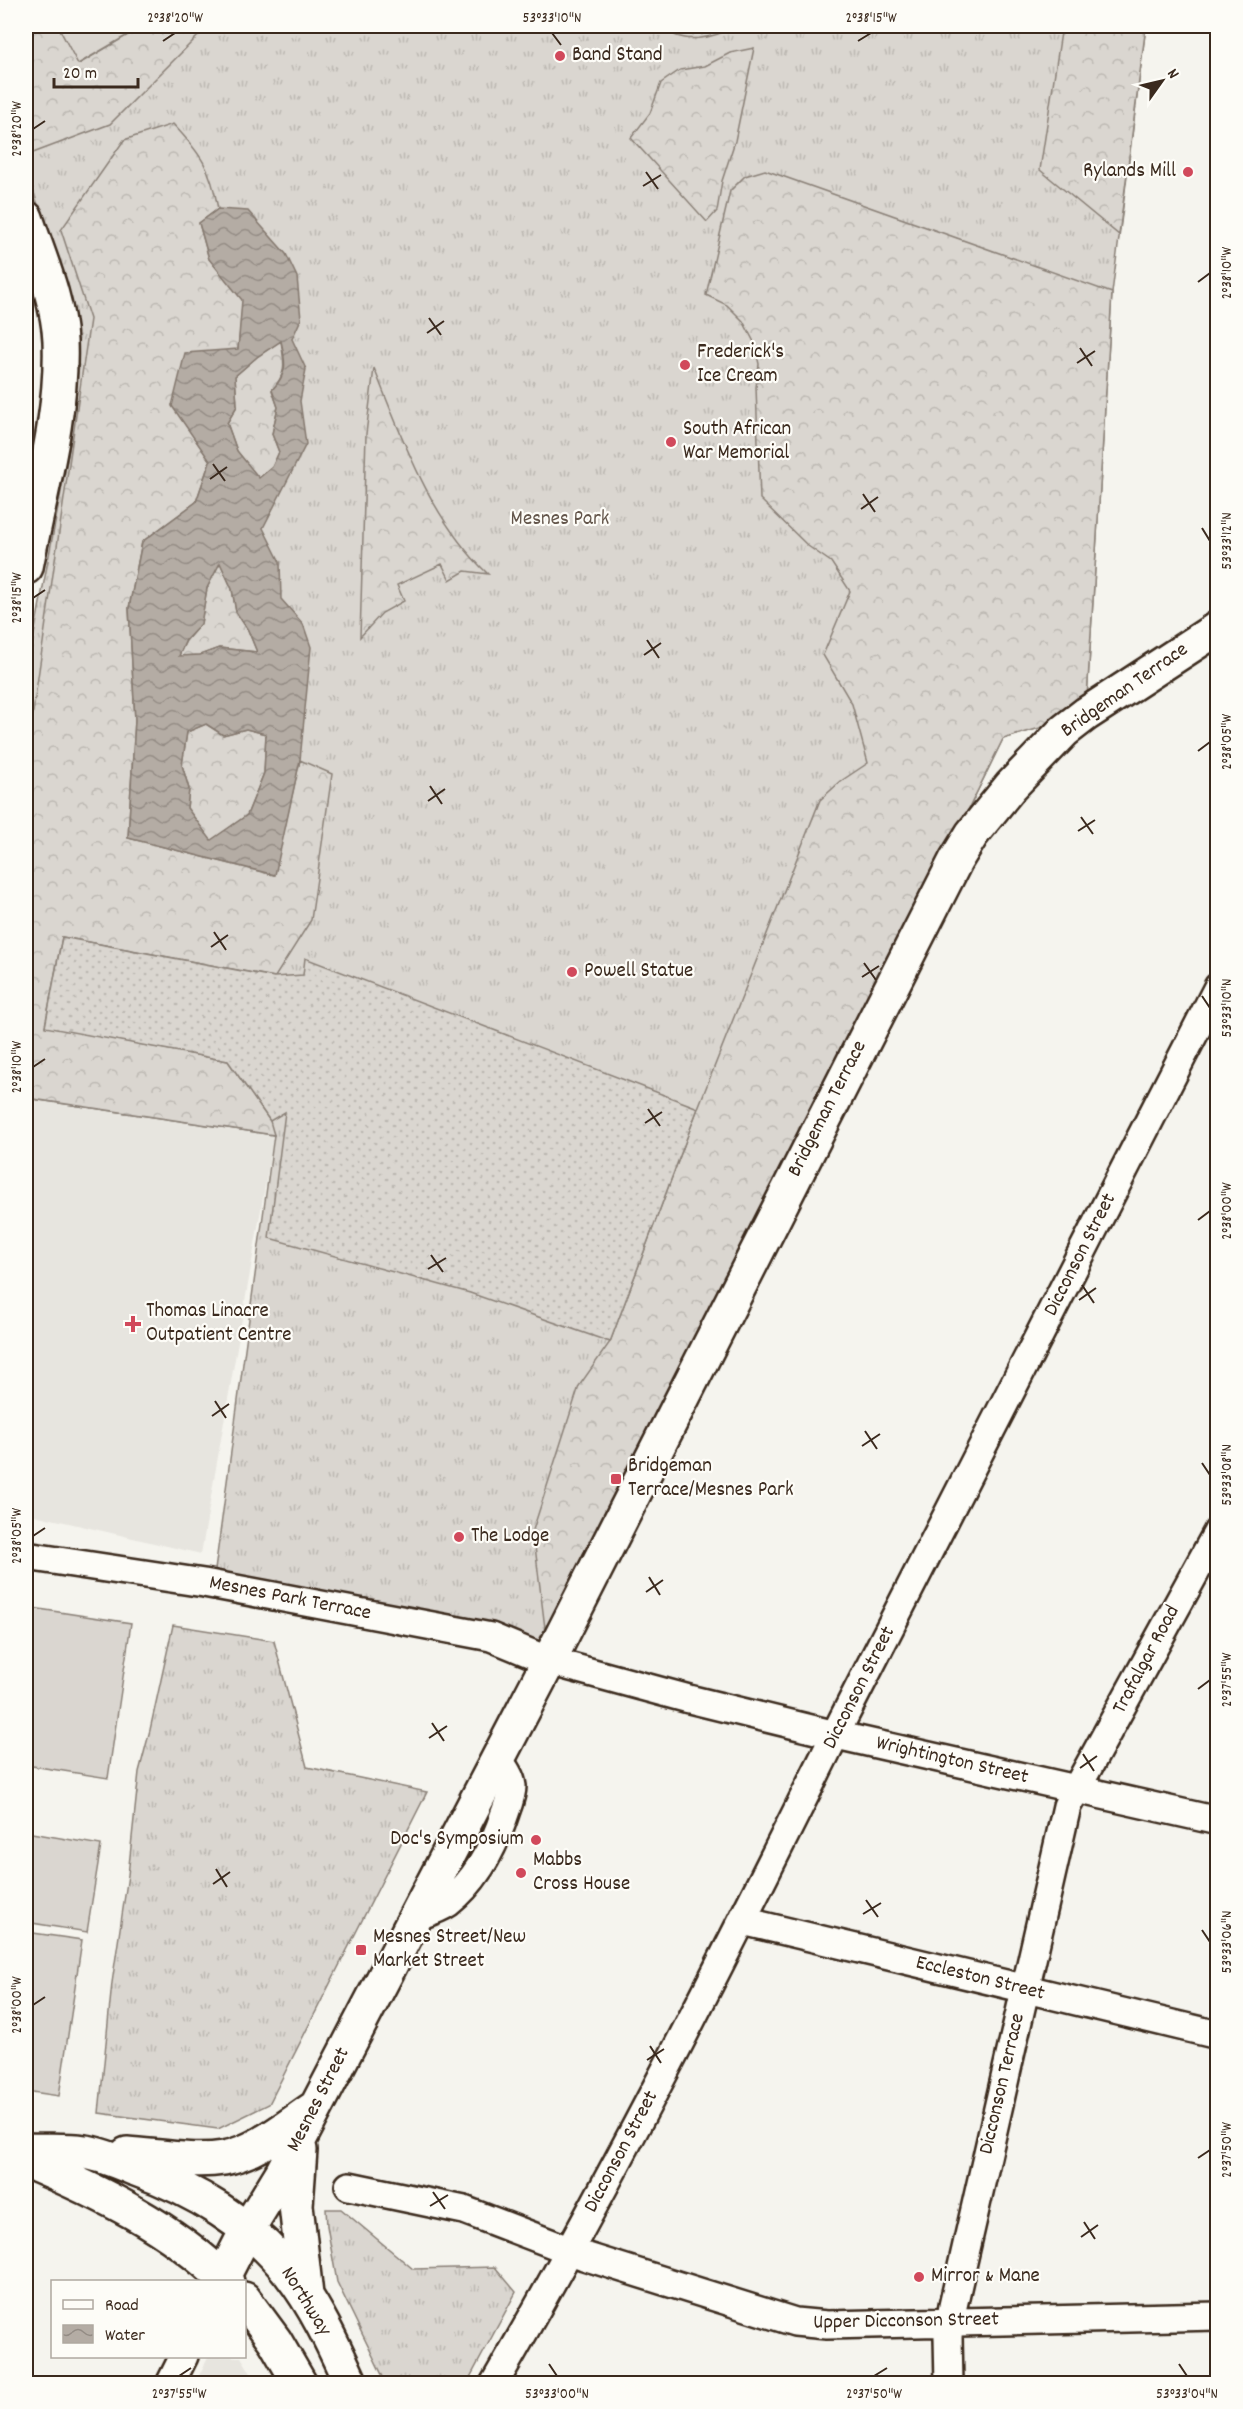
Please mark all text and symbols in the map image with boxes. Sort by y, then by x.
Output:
text: 2°38'20"W [147,8,203,30]
text: 53°33'10"N [523,8,581,30]
text: 2°38'15"W [845,8,897,30]
place label: Band Stand [572,41,663,71]
marker: Band Stand [553,49,567,63]
scale bar [54,51,138,89]
north arrow [1132,51,1192,111]
text: 20 m [63,62,97,87]
text: N [1161,64,1184,84]
text: 2°38'20"W [7,101,29,157]
place label: Rylands Mill [1083,157,1176,187]
marker: Rylands Mill [1181,165,1195,179]
text: 2°38'10"W [1217,246,1239,299]
place label: Frederick's Ice Cream [697,338,784,392]
marker: Frederick's Ice Cream [678,358,692,372]
place label: South African War Memorial [683,415,791,469]
marker: South African War Memorial [664,435,678,449]
park label: Mesnes Park [511,505,609,535]
text: 53°33'12"N [1217,512,1239,570]
text: 2°38'15"W [7,572,29,624]
street label: Bridgeman Terrace [1055,636,1195,746]
text: 2°38'05"W [1217,714,1239,770]
place label: Powell Statue [584,957,693,987]
marker: Powell Statue [565,965,579,979]
text: 53°33'10"N [1217,979,1239,1037]
street label: Bridgeman Terrace [781,1036,875,1182]
text: 2°38'10"W [7,1040,29,1093]
text: 2°38'00"W [1217,1182,1239,1240]
street label: Dicconson Street [1037,1188,1125,1322]
place label: Thomas Linacre Outpatient Centre [146,1297,292,1351]
marker: Thomas Linacre Outpatient Centre [124,1315,142,1333]
text: 53°33'08"N [1217,1444,1239,1506]
place label: Bridgeman Terrace/Mesnes Park [628,1452,794,1506]
marker: Bridgeman Terrace/Mesnes Park [609,1472,623,1486]
text: 2°38'05"W [7,1508,29,1564]
place label: The Lodge [471,1522,549,1552]
marker: The Lodge [452,1530,466,1544]
street label: Mesnes Park Terrace [206,1569,374,1629]
street label: Trafalgar Road [1106,1600,1188,1720]
street label: Dicconson Street [816,1621,904,1755]
text: 2°37'55"W [1217,1652,1239,1707]
street label: Wrightington Street [873,1729,1031,1793]
place label: Doc's Symposium [390,1825,524,1855]
marker: Doc's Symposium [529,1833,543,1847]
place label: Mabbs Cross House [533,1846,630,1900]
marker: Mabbs Cross House [514,1866,528,1880]
text: 53°33'06"N [1217,1911,1239,1973]
place label: Mesnes Street/New Market Street [373,1923,526,1977]
marker: Mesnes Street/New Market Street [354,1943,368,1957]
street label: Eccleston Street [912,1948,1048,2010]
text: 2°38'00"W [7,1976,29,2034]
street label: Dicconson Terrace [972,2010,1034,2158]
street label: Mesnes Street [280,2042,358,2158]
street label: Dicconson Street [577,2085,667,2218]
text: 2°37'50"W [1217,2122,1239,2178]
street label: Northway [272,2262,338,2343]
place label: Mirror & Mane [931,2262,1040,2292]
marker: Mirror & Mane [912,2270,926,2284]
legend [51,2280,246,2358]
text: Road [105,2294,139,2319]
street label: Upper Dicconson Street [813,2305,999,2339]
text: Water [105,2324,145,2349]
text: 2°37'55"W [152,2384,207,2406]
text: 53°33'00"N [525,2384,589,2406]
text: 2°37'50"W [846,2384,902,2406]
text: 53°33'04"N [1156,2384,1218,2406]

